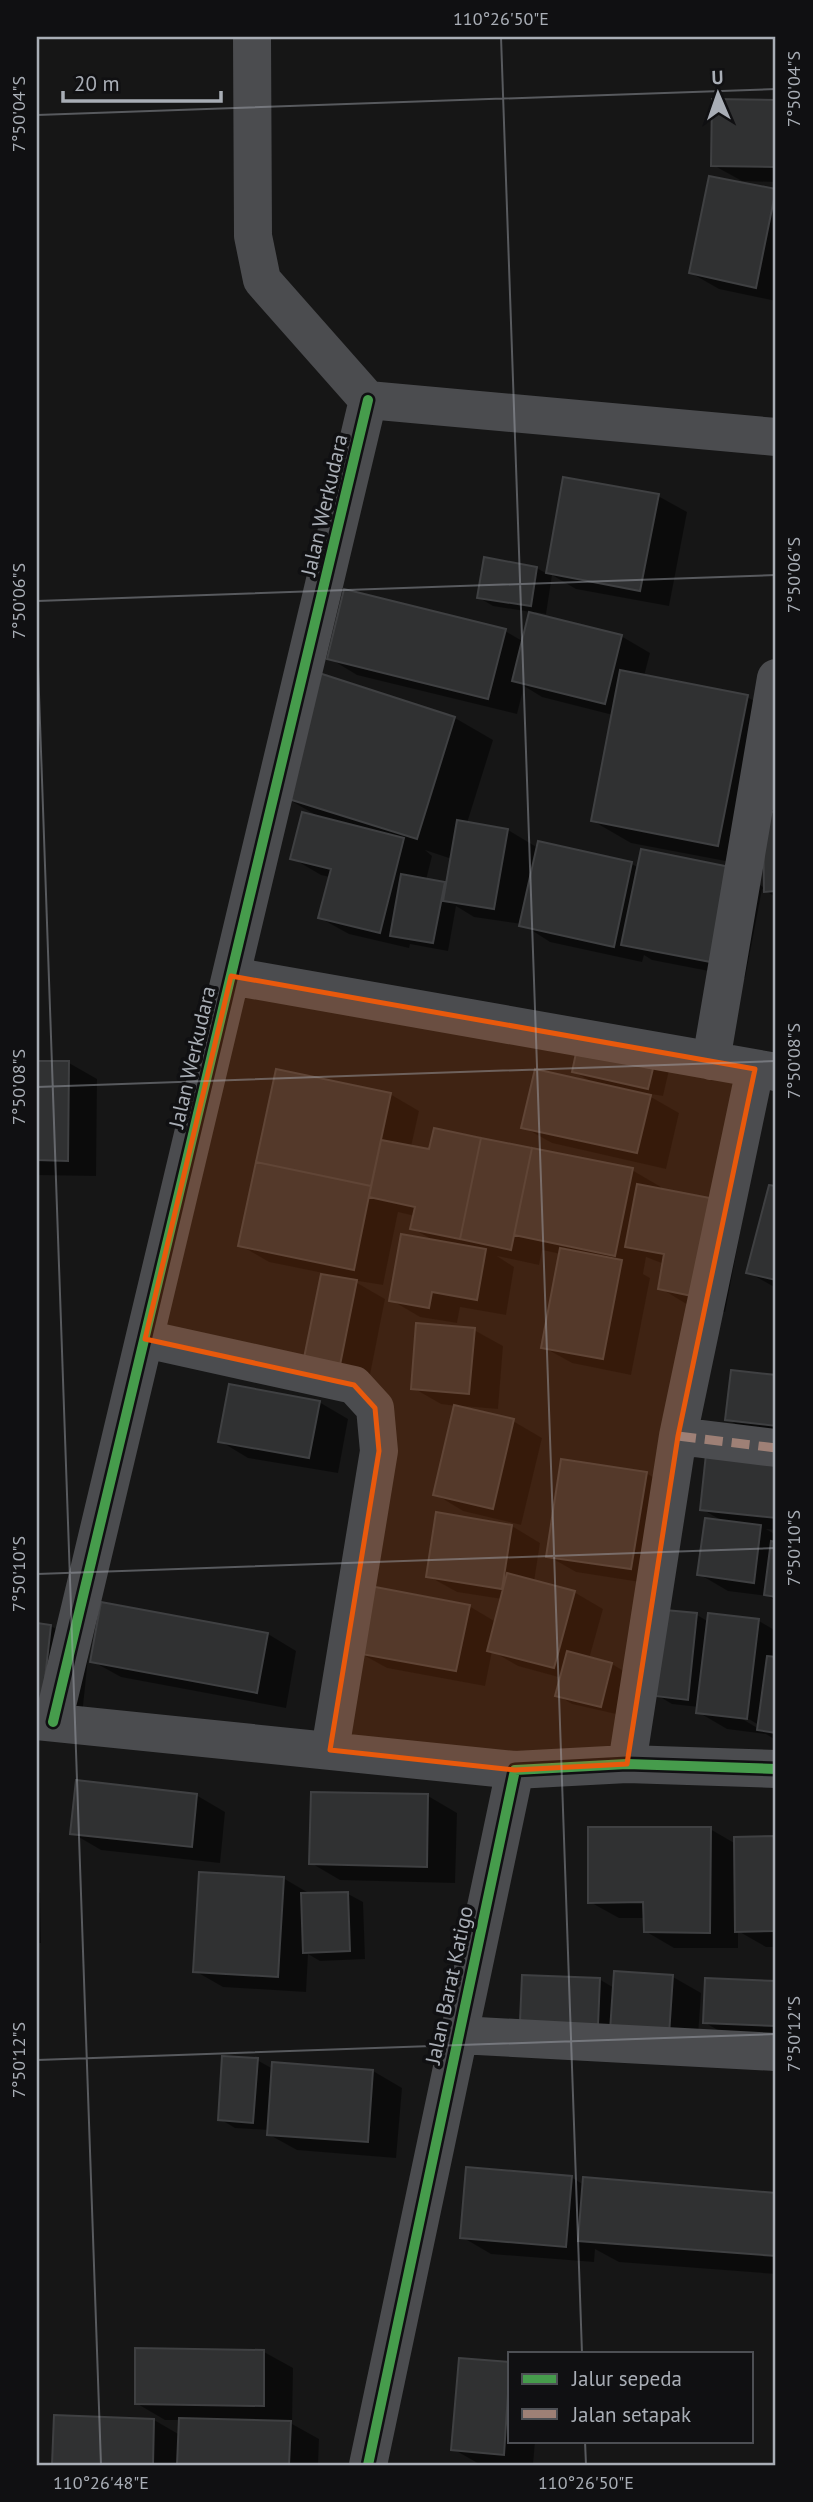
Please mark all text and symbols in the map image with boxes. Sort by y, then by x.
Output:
text: 110°26'50"E [453,7,549,30]
text: 7°50'04"S [782,51,805,127]
scale bar [63,60,220,104]
north arrow [684,60,754,130]
text: U [711,65,724,89]
text: 20 m [74,70,120,97]
text: 7°50'04"S [7,76,30,152]
street label: Jalan Werkudara [294,431,353,580]
text: 7°50'06"S [782,537,805,613]
text: 7°50'06"S [7,563,30,639]
street label: Jalan Werkudara [162,983,221,1132]
text: 7°50'08"S [782,1023,805,1099]
text: 7°50'08"S [7,1049,30,1125]
text: 7°50'10"S [782,1510,805,1586]
text: 7°50'10"S [7,1536,30,1612]
street label: Jalan Barat Katigo [419,1903,479,2068]
text: 7°50'12"S [782,1996,805,2072]
text: 7°50'12"S [7,2022,30,2098]
legend [508,2352,754,2442]
text: Jalur sepeda [571,2365,682,2392]
text: Jalan setapak [571,2401,691,2428]
text: 110°26'48"E [53,2471,149,2494]
text: 110°26'50"E [538,2471,634,2494]

